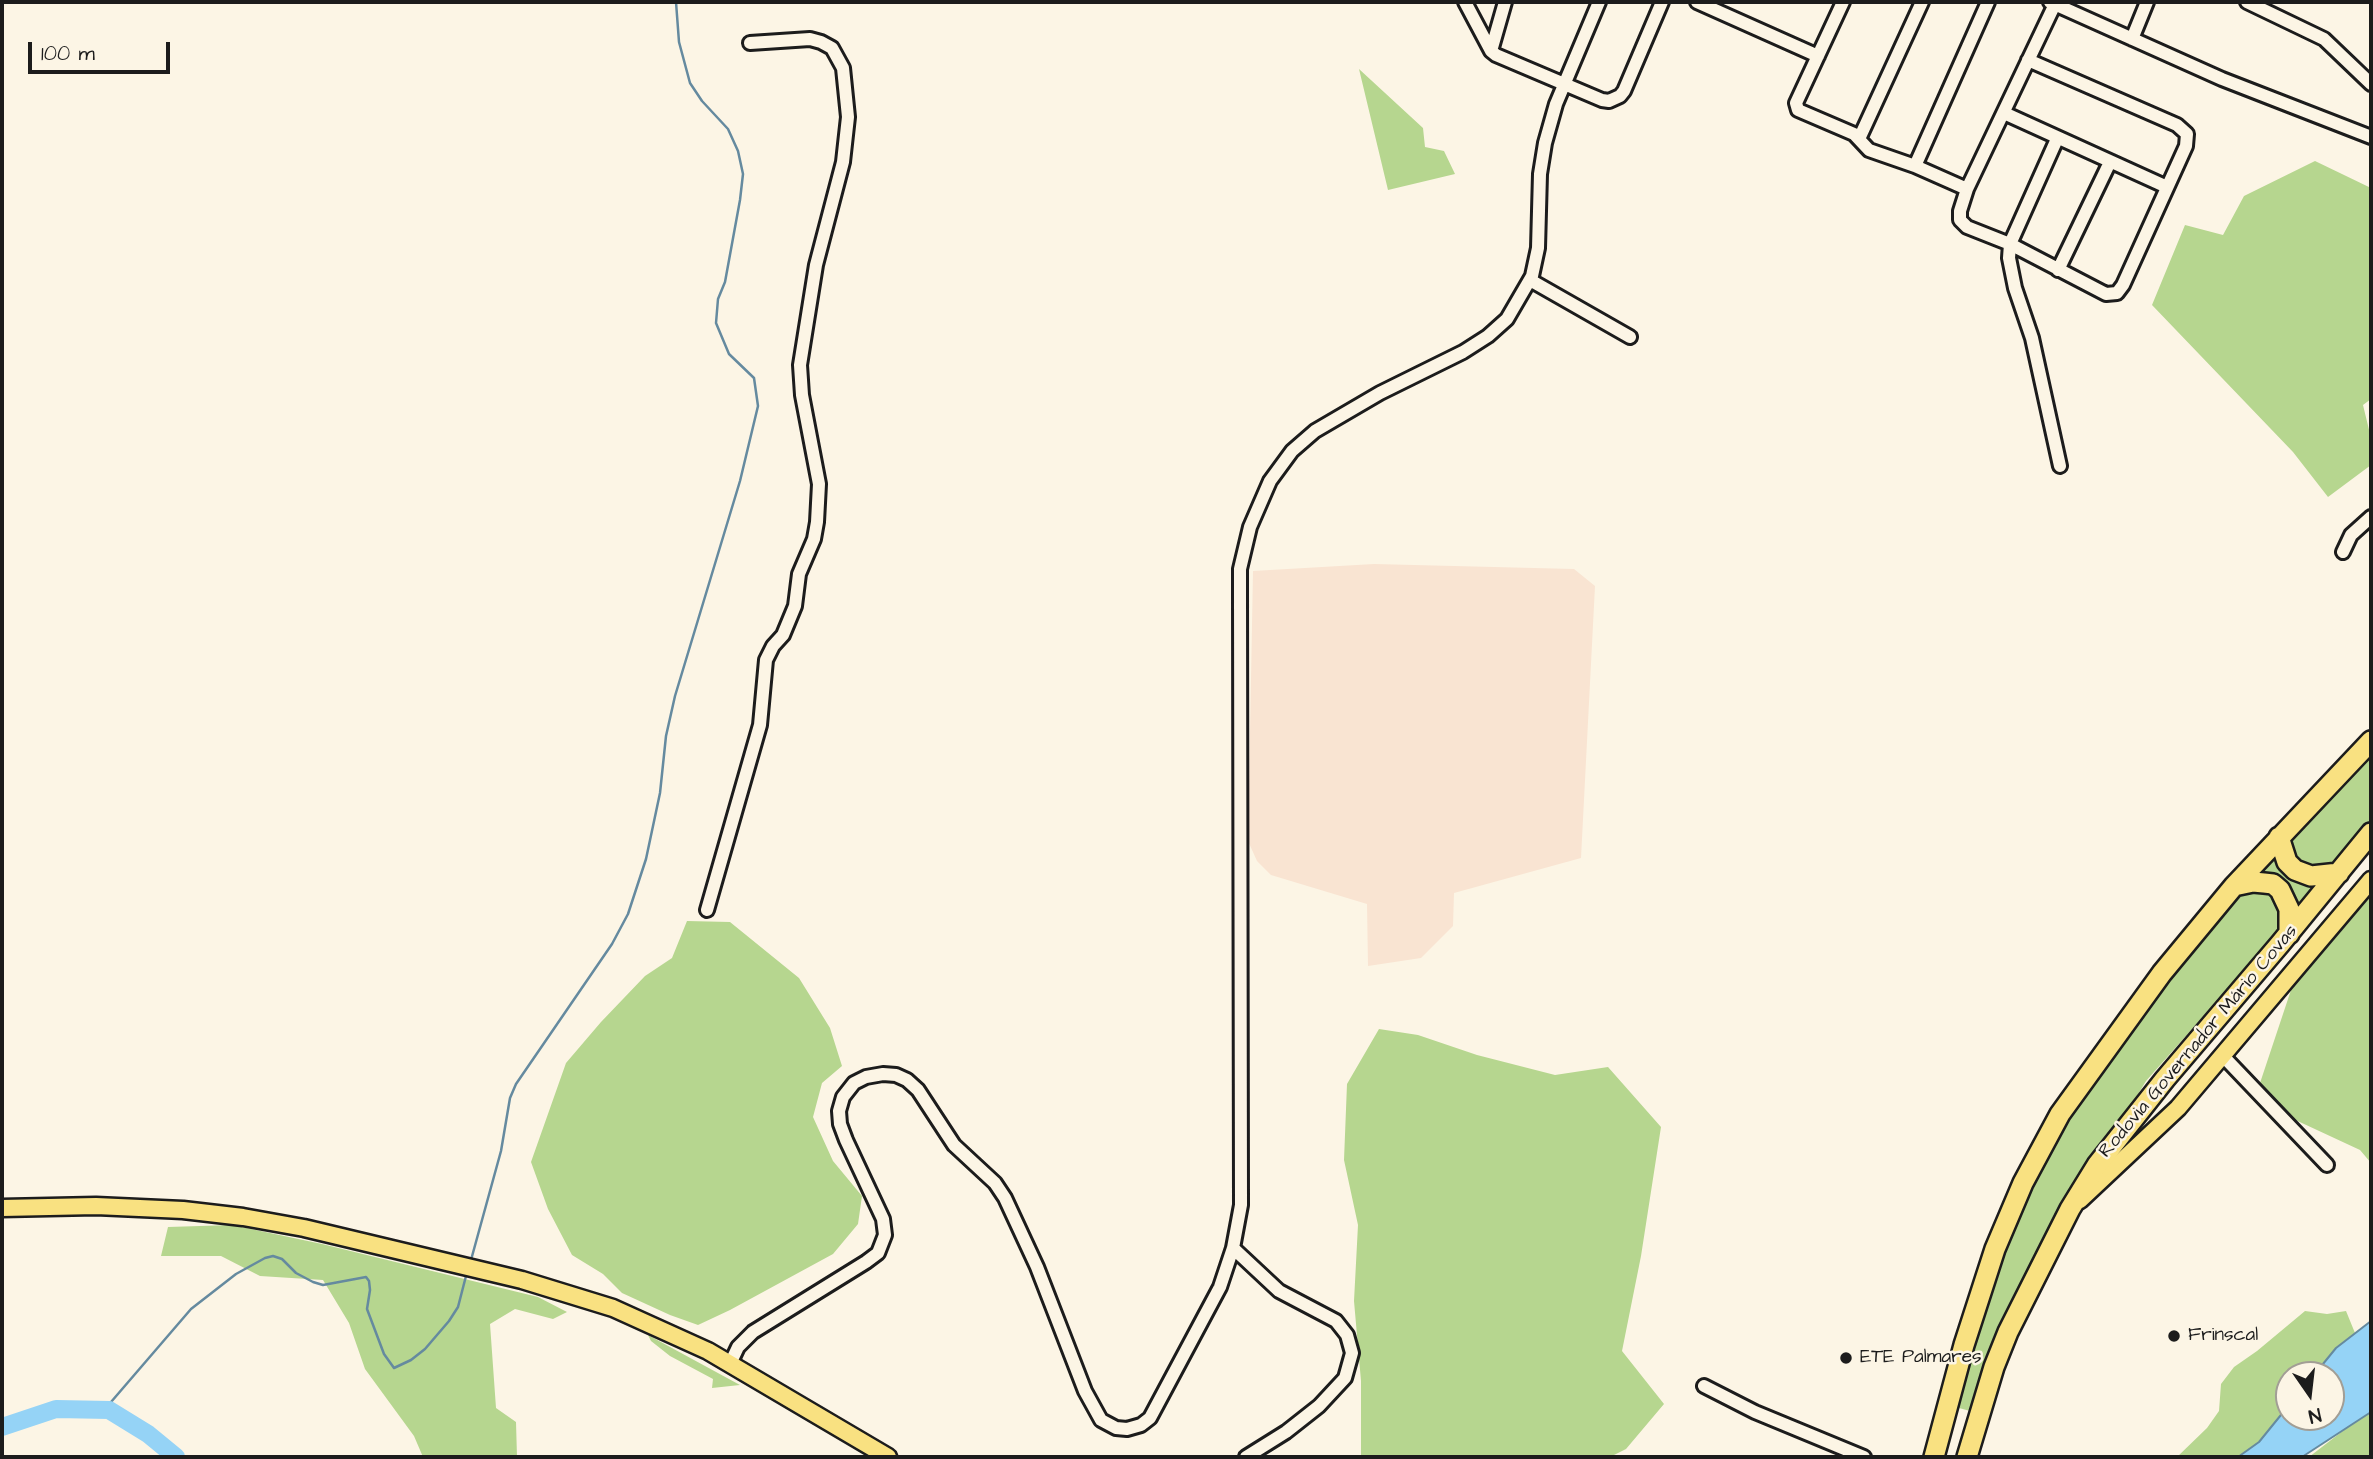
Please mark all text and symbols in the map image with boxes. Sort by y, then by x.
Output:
scale bar [32,28,173,72]
text: 100 m [41,39,95,68]
street label: Rodovia Governador Mário Covas [2095,921,2303,1163]
place label: Frinscal [2188,1325,2258,1347]
marker: Frinscal [2166,1328,2182,1344]
place label: ETE Palmares [1860,1347,1981,1369]
marker: ETE Palmares [1838,1350,1854,1366]
north arrow [2275,1361,2345,1431]
text: N [2306,1400,2324,1429]

